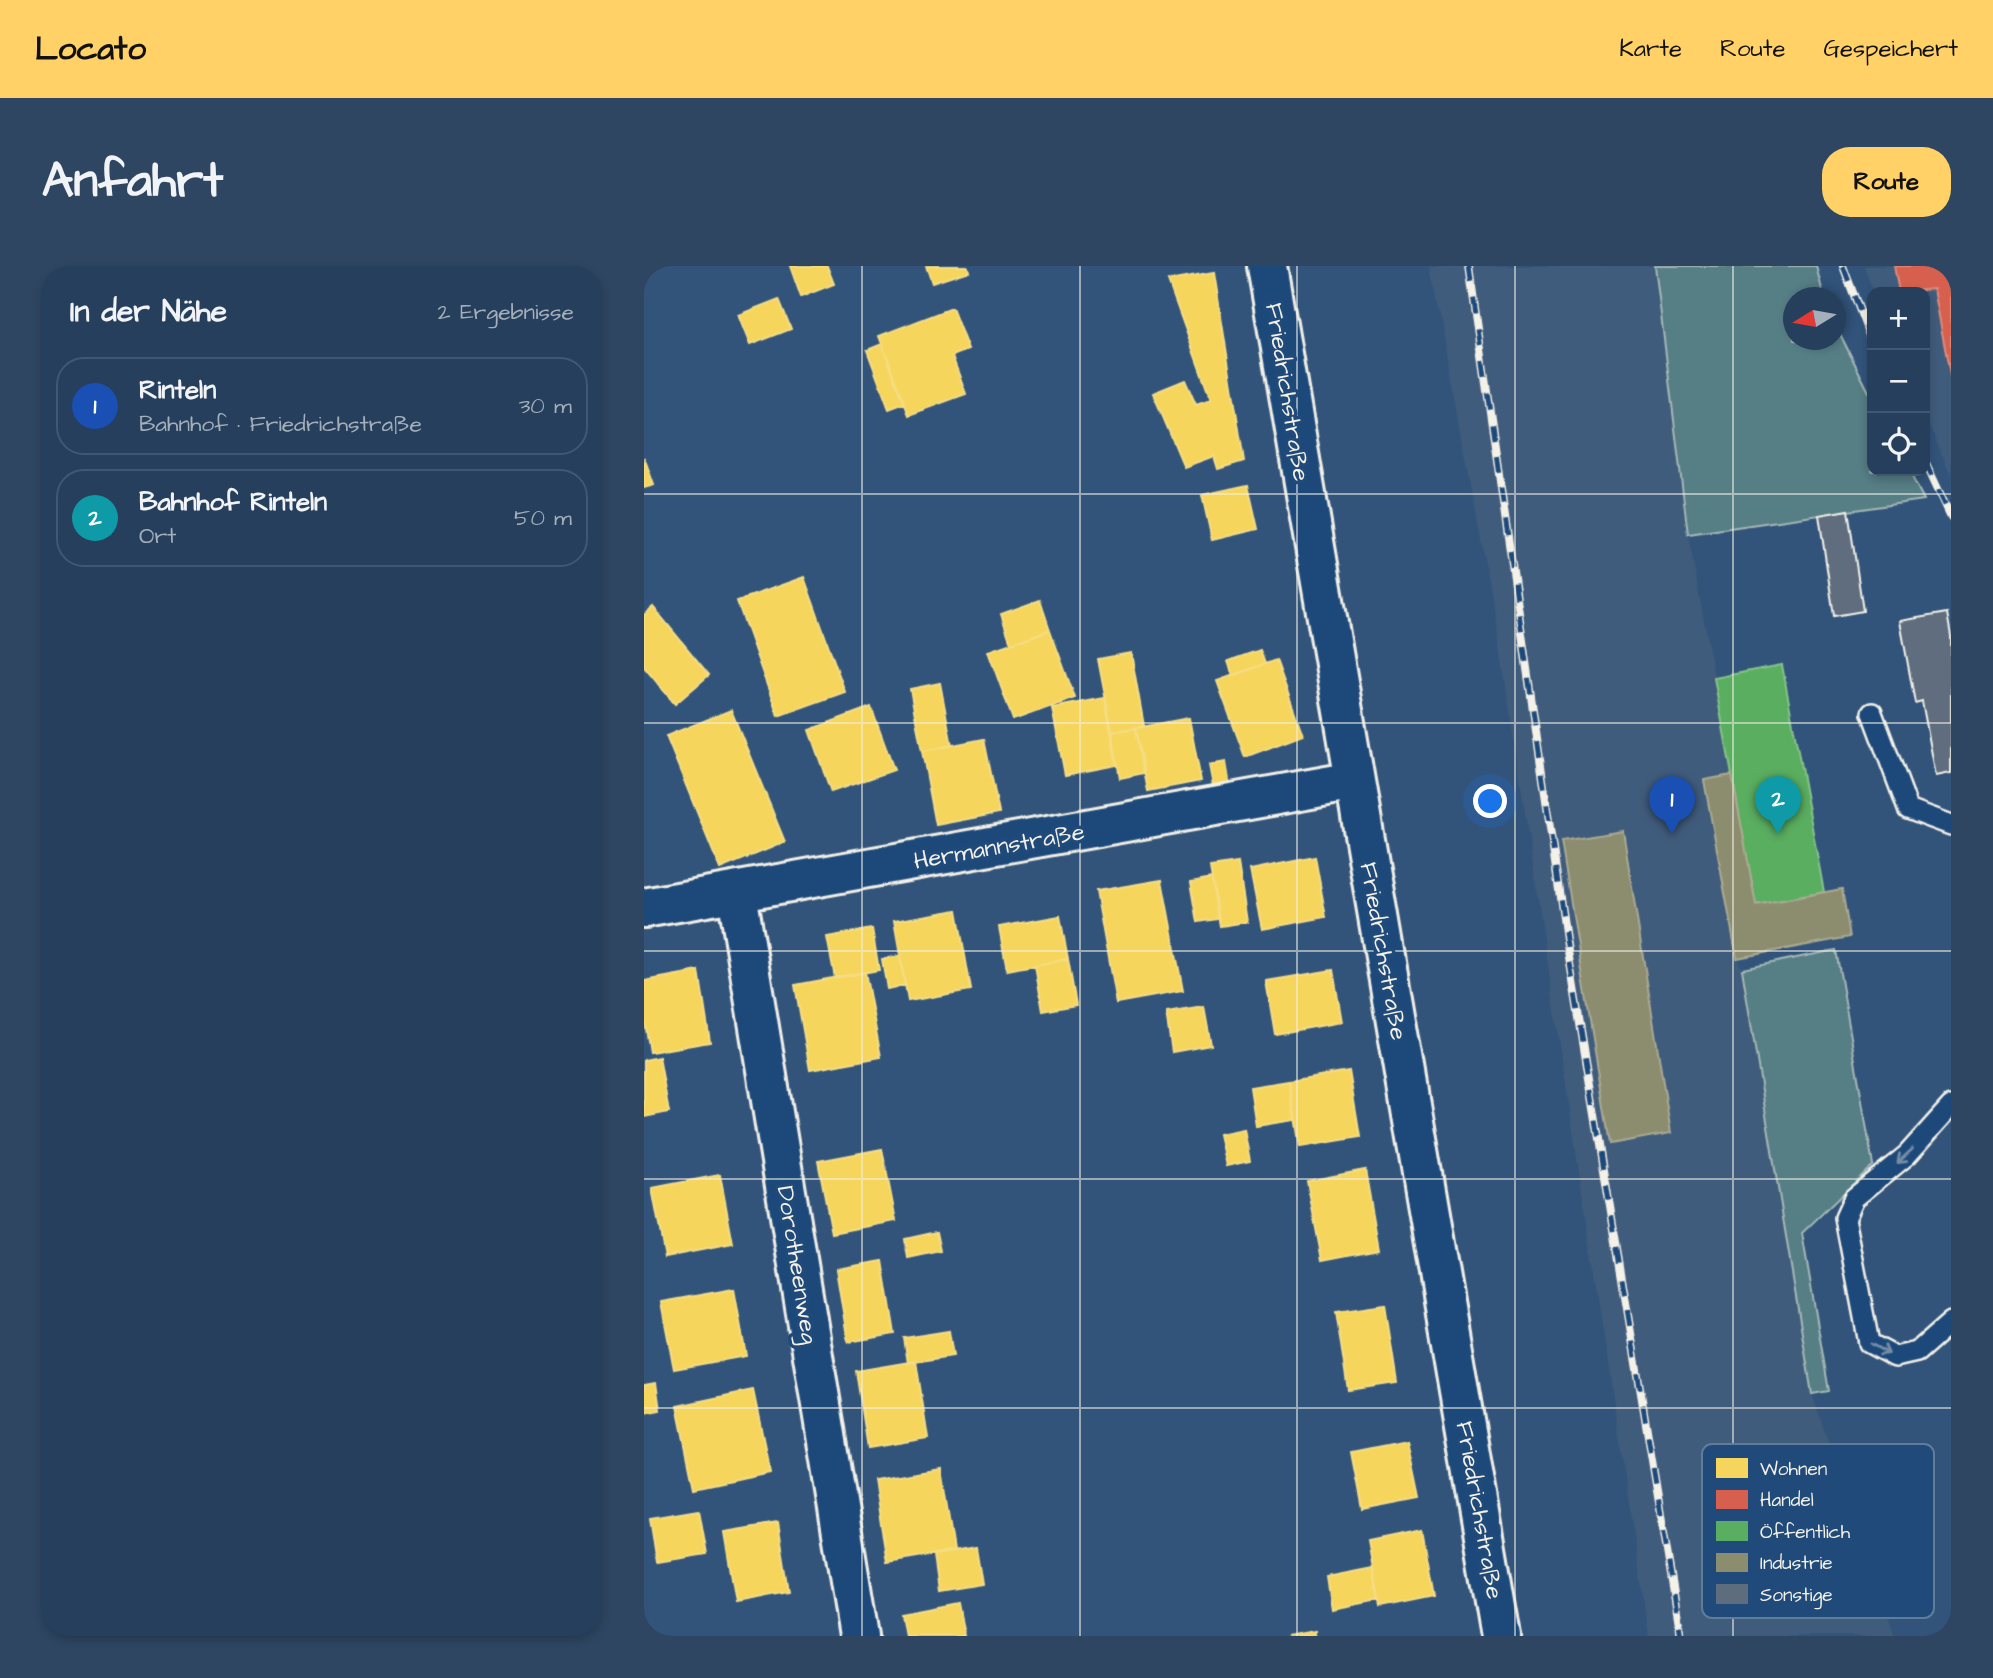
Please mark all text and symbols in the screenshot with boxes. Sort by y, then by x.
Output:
text: Locato [35,26,146,72]
text: Karte [1619,32,1682,66]
text: Route [1720,32,1785,66]
text: Gespeichert [1823,32,1958,66]
button: Route [1822,147,1951,217]
text: Anfahrt [42,148,223,216]
north arrow [1783,287,1846,350]
map controls [1867,287,1930,476]
button: + [1867,287,1930,350]
text: In der Nähe [70,291,227,333]
text: 2 Ergebnisse [438,296,574,328]
street label: Friedrichstraße [1256,301,1318,484]
button: − [1867,350,1930,413]
text: Rinteln [139,372,216,408]
text: 1 [94,390,96,422]
text: 30 m [519,390,572,422]
text: Bahnhof · Friedrichstraße [139,408,422,440]
button: locate [1867,413,1930,476]
text: Bahnhof Rinteln [139,484,327,520]
text: 2 [88,502,102,534]
text: 50 m [514,502,572,534]
text: Ort [139,520,176,552]
pin: 1 [1649,776,1695,834]
pin: 2 [1755,776,1801,834]
your location [1473,784,1507,818]
street label: Hermannstraße [911,815,1087,879]
street label: Friedrichstraße [1351,860,1415,1043]
one-way arrow [1897,1147,1914,1164]
street label: Dorotheenweg [767,1183,826,1347]
one-way arrow [1869,1342,1889,1356]
street label: Friedrichstraße [1447,1419,1511,1602]
legend [1702,1444,1934,1618]
text: Wohnen [1760,1456,1827,1483]
text: Handel [1760,1487,1814,1514]
text: Öffentlich [1760,1519,1851,1546]
text: Industrie [1760,1550,1833,1577]
text: Sonstige [1760,1582,1833,1610]

